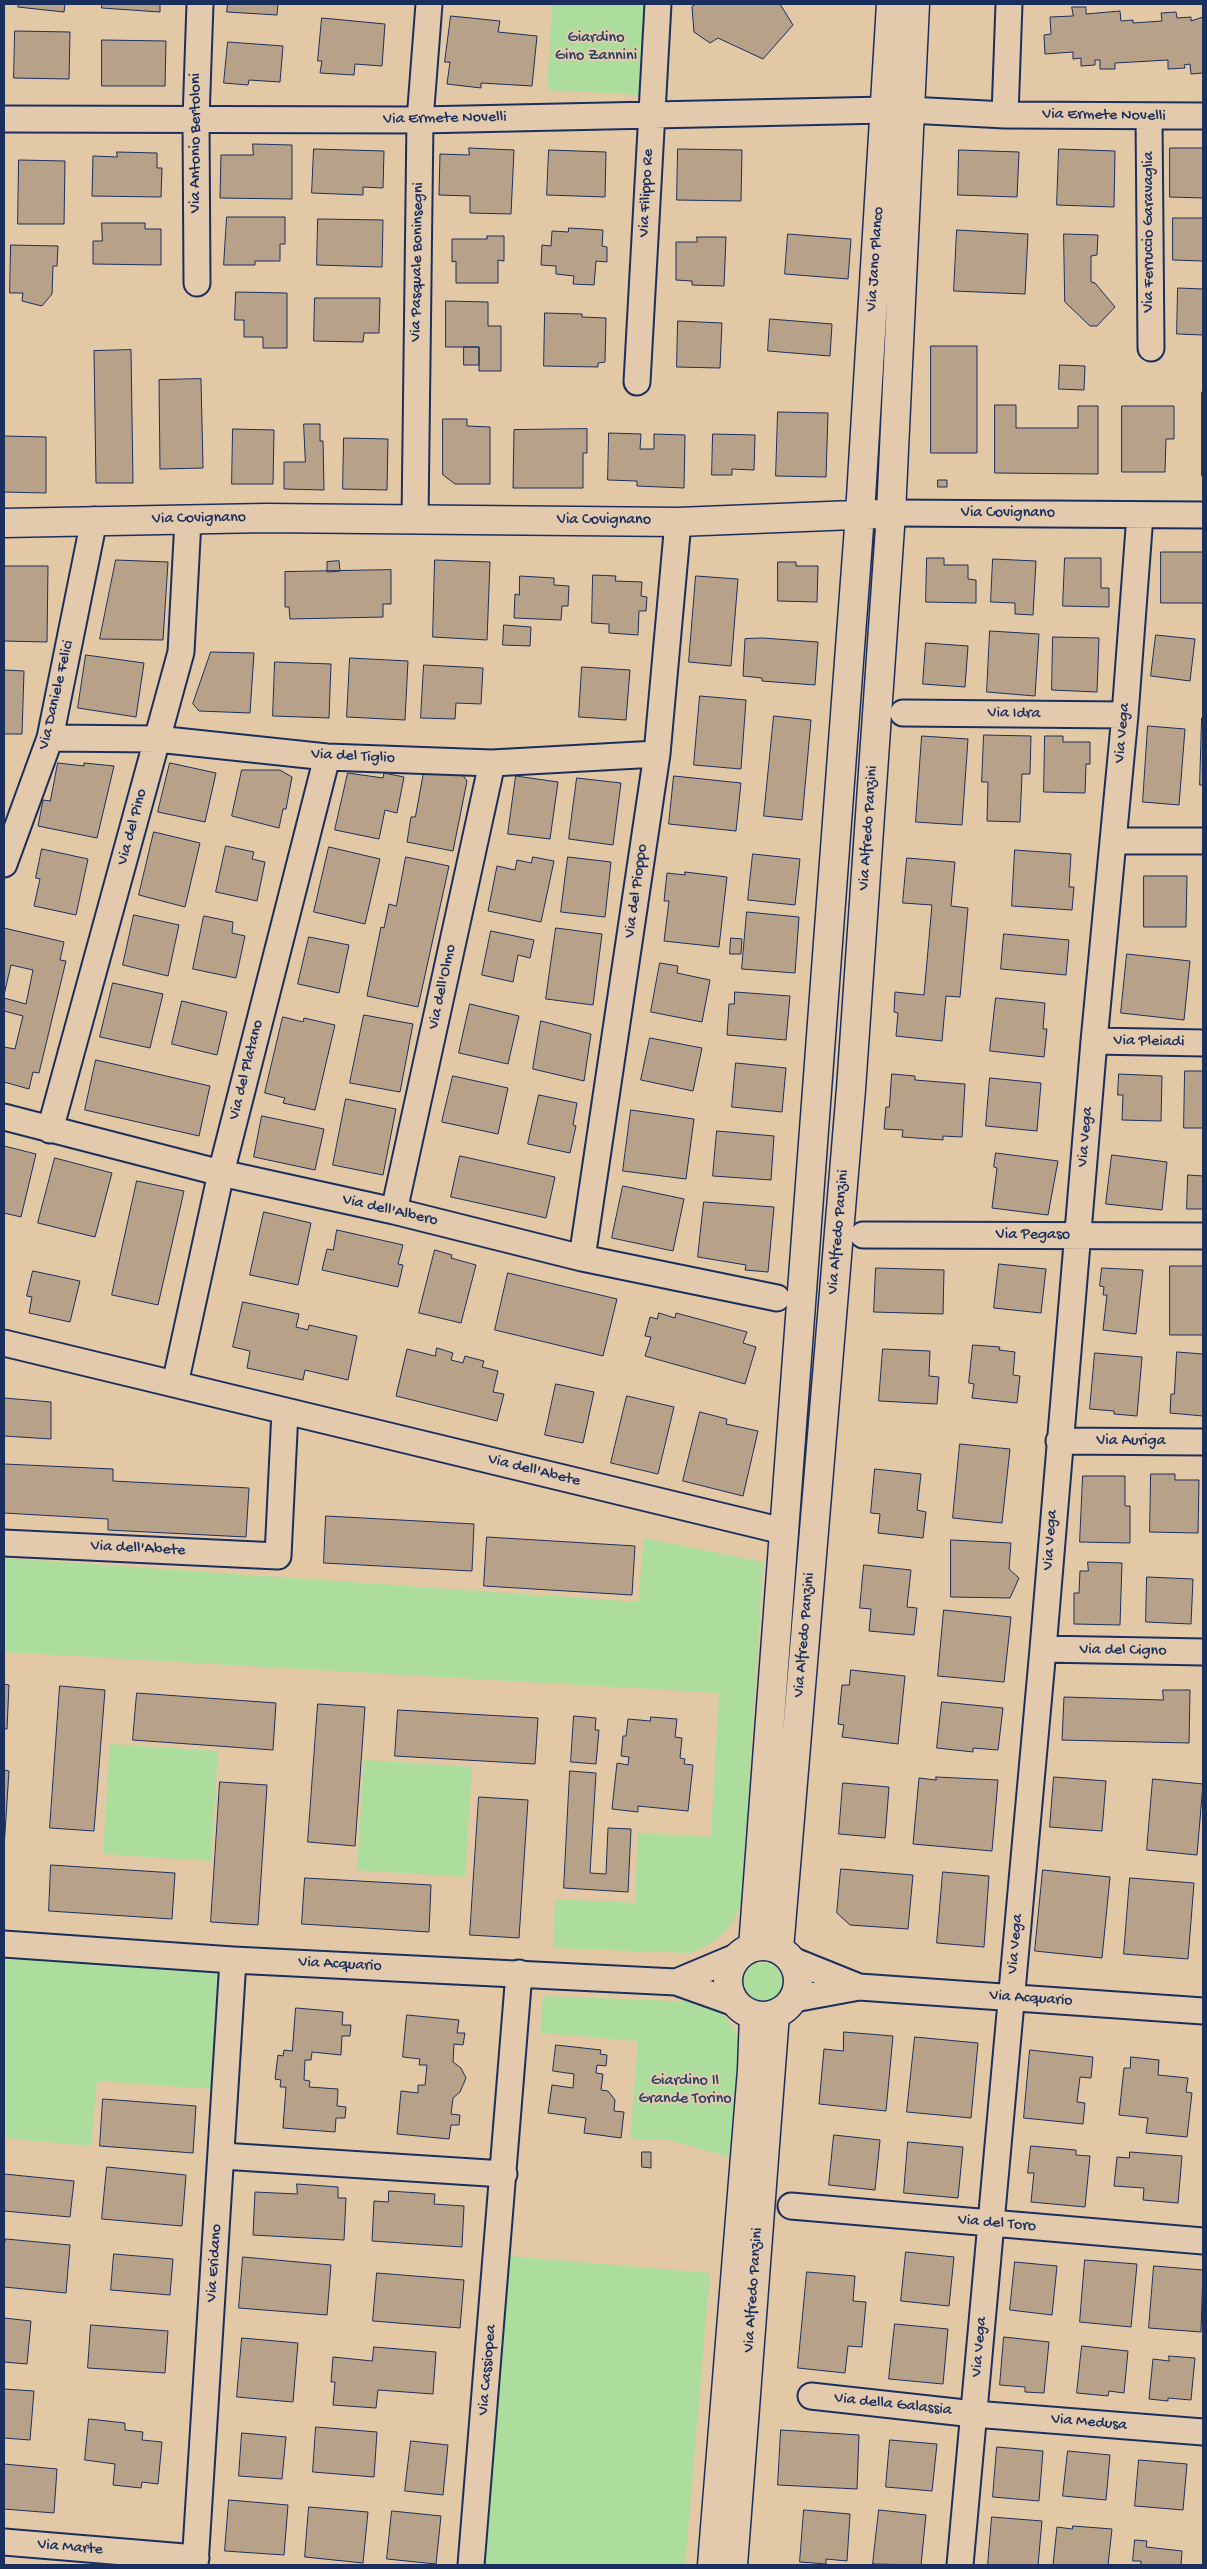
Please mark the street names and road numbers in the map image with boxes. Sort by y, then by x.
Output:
street label: Via Antonio Bertoloni [187,73,207,213]
street label: Via Ermete Novelli [1042,105,1166,127]
street label: Via Ermete Novelli [383,108,507,130]
street label: Via Filippo Re [635,148,659,238]
street label: Via Ferruccio Garavaglia [1140,151,1160,313]
street label: Via Pasquale Boninsegni [407,182,429,342]
street label: Via Jano Planco [863,206,889,312]
street label: Via Covignano [961,504,1055,524]
street label: Via Covignano [152,509,246,529]
street label: Via Covignano [557,511,651,531]
street label: Via Daniele Felici [35,638,79,752]
street label: Via Vega [1111,702,1135,764]
street label: Via Idra [987,704,1041,724]
street label: Via del Tiglio [311,745,395,769]
street label: Via Alfredo Panzini [855,765,883,891]
street label: Via del Pino [114,787,152,867]
street label: Via del Pioppo [621,843,653,939]
street label: Via dell'Olmo [425,943,461,1031]
street label: Via del Platano [225,1018,269,1122]
street label: Via Pleiadi [1113,1032,1185,1052]
street label: Via Vega [1074,1106,1098,1168]
street label: Via Alfredo Panzini [824,1169,854,1295]
street label: Via dell'Albero [340,1191,440,1231]
street label: Via Pegaso [996,1226,1070,1246]
street label: Via Auriga [1096,1432,1166,1452]
street label: Via dell'Abete [486,1450,582,1492]
street label: Via Vega [1039,1509,1063,1571]
street label: Via dell'Abete [90,1537,186,1561]
street label: Via Alfredo Panzini [790,1572,820,1698]
street label: Via del Cigno [1079,1641,1167,1661]
street label: Via Vega [1004,1913,1028,1975]
street label: Via Acquario [298,1953,382,1977]
street label: Via Acquario [989,1987,1073,2011]
street label: Via del Toro [957,2211,1037,2237]
street label: Via Eridano [203,2223,227,2303]
street label: Via Alfredo Panzini [740,2227,768,2353]
street label: Via Vega [968,2316,992,2378]
street label: Via Cassiopea [474,2324,502,2416]
street label: Via della Galassia [833,2389,953,2421]
street label: Via Medusa [1050,2410,1128,2436]
street label: Via Marte [37,2536,103,2560]

